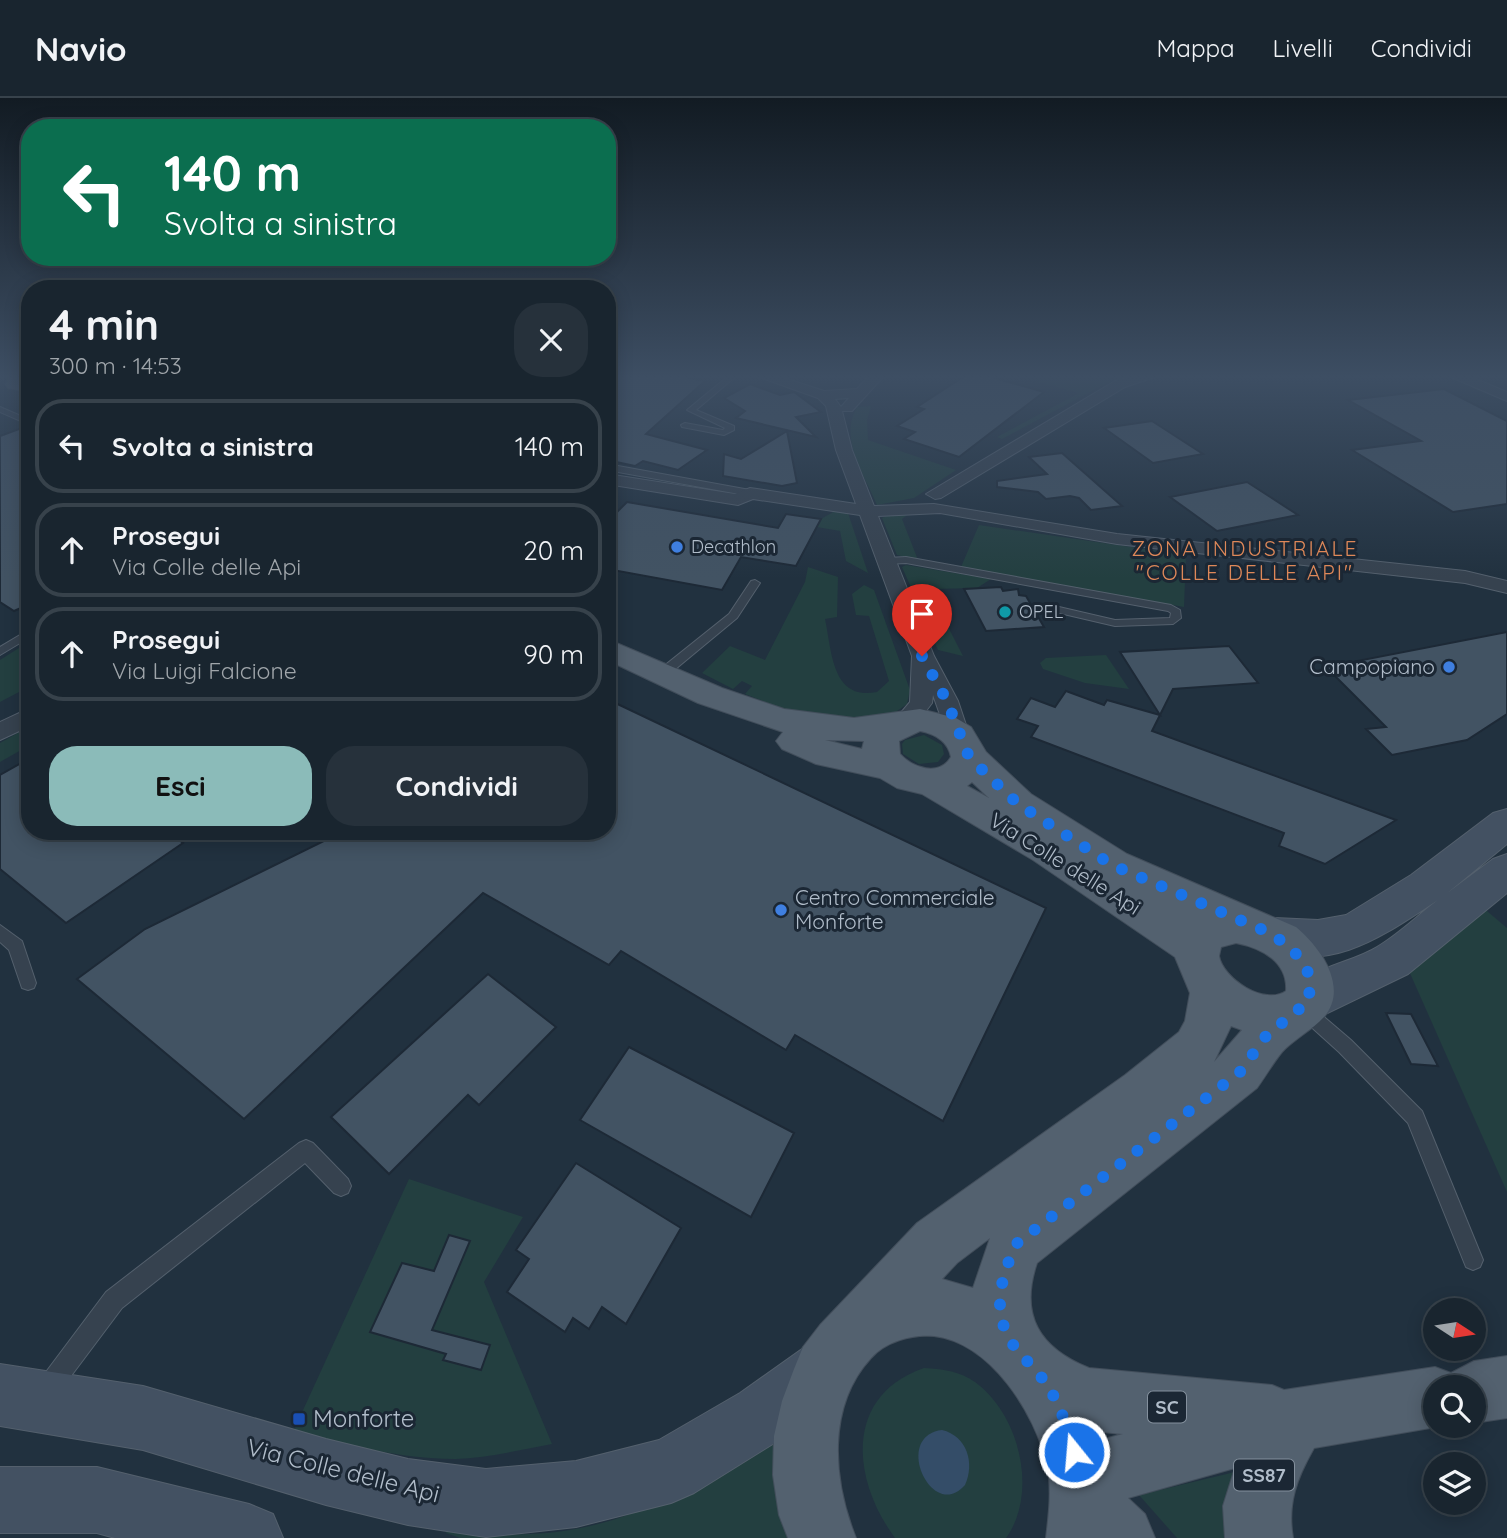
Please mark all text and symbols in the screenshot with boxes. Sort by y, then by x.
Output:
text: Navio [35,28,127,69]
text: Mappa [1157,33,1235,63]
text: Livelli [1273,33,1333,63]
text: Condividi [1371,33,1472,63]
text: 140 m [164,142,301,203]
icon: left [49,147,140,238]
text: Svolta a sinistra [164,203,397,243]
text: 4 min [49,298,159,351]
button: close [514,303,588,377]
text: 300 m · 14:53 [49,351,182,380]
icon: left [53,427,91,465]
text: Svolta a sinistra [112,430,314,463]
text: 140 m [515,430,584,463]
text: Prosegui [112,519,220,552]
icon: ahead [53,531,91,569]
text: 20 m [523,534,584,567]
place label: Decathlon [691,535,776,558]
district label: ZONA INDUSTRIALE "COLLE DELLE API" [1131,535,1359,585]
marker: Decathlon [669,539,685,555]
text: Via Colle delle Api [112,552,301,581]
pin [892,584,952,656]
icon: arrive [903,595,941,633]
place label: OPEL [1019,600,1064,623]
marker: OPEL [997,604,1013,620]
text: Prosegui [112,623,220,656]
icon: ahead [53,635,91,673]
text: 90 m [523,638,584,671]
place label: Campopiano [1309,653,1435,679]
text: Via Luigi Falcione [112,656,297,685]
marker: Campopiano [1441,659,1457,675]
button: Esci [49,746,312,826]
button: Condividi [326,746,588,826]
street label: Via Colle delle Api [985,806,1146,920]
place label: Centro Commerciale Monforte [795,884,995,934]
marker: Centro Commerciale Monforte [773,902,789,918]
north arrow [1423,1298,1486,1362]
map controls [1423,1298,1486,1515]
button: search [1423,1375,1486,1438]
road number: SC [1148,1392,1186,1422]
place label: Monforte [313,1403,414,1433]
marker: Monforte [291,1411,307,1427]
position arrow [1037,1415,1111,1489]
street label: Via Colle delle Api [244,1432,443,1508]
button: layers [1423,1452,1486,1515]
road number: SS87 [1234,1460,1294,1490]

